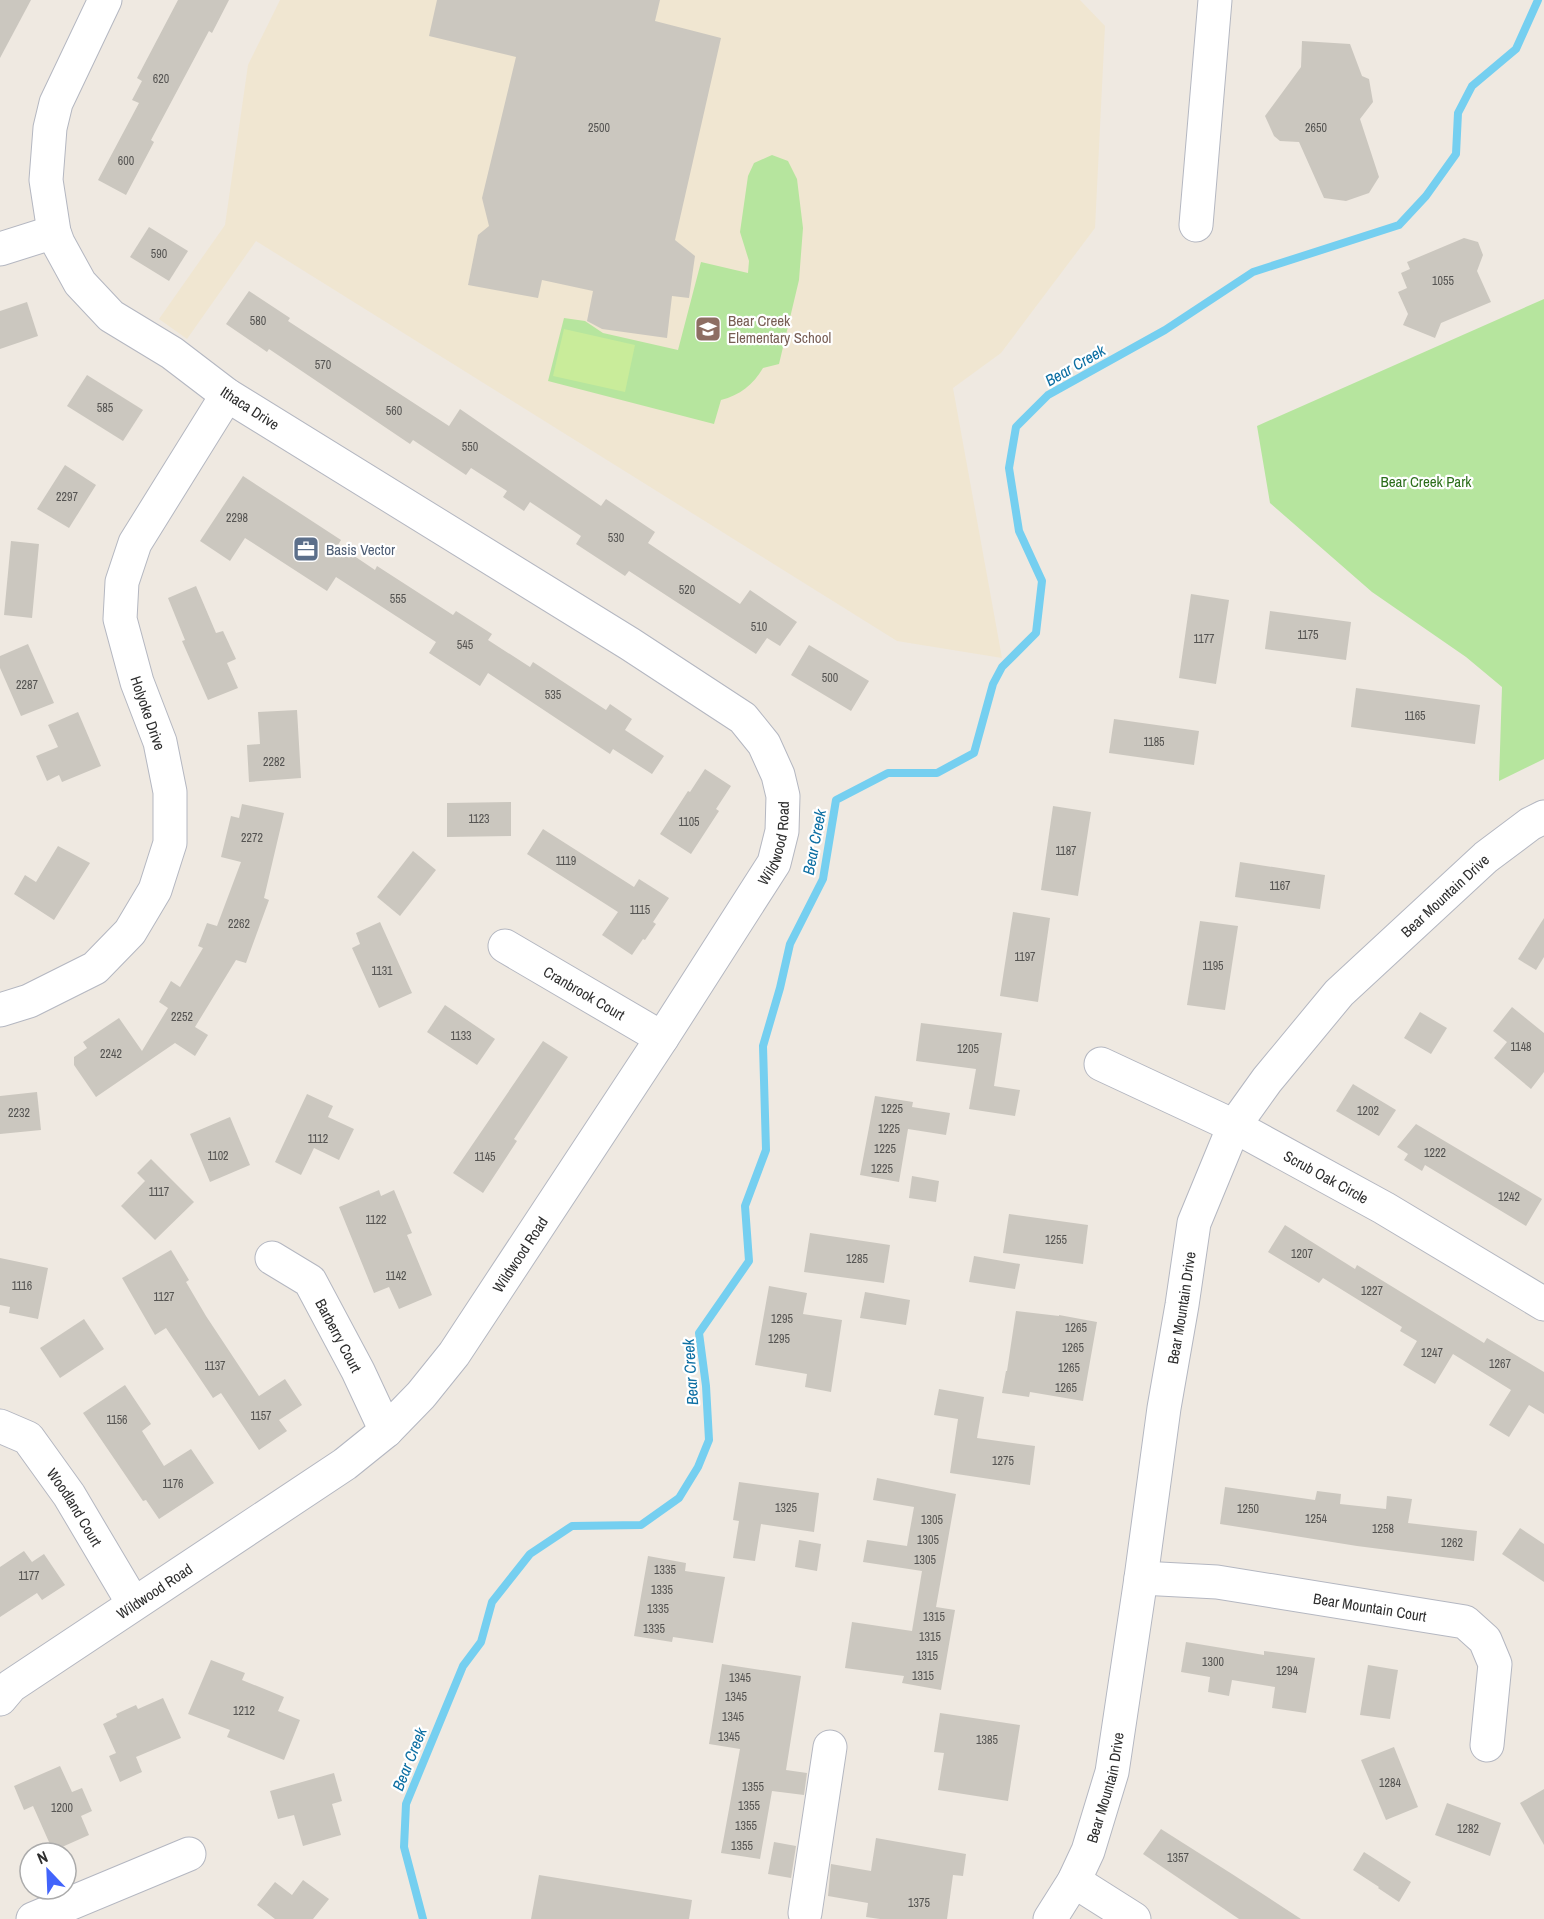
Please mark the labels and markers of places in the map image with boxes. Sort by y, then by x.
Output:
place label: Bear Creek Elementary School [728,310,831,348]
school or university icon: Bear Creek Elementary School [693,314,723,344]
office icon: Basis Vector [291,534,321,564]
place label: Basis Vector [326,539,395,560]

